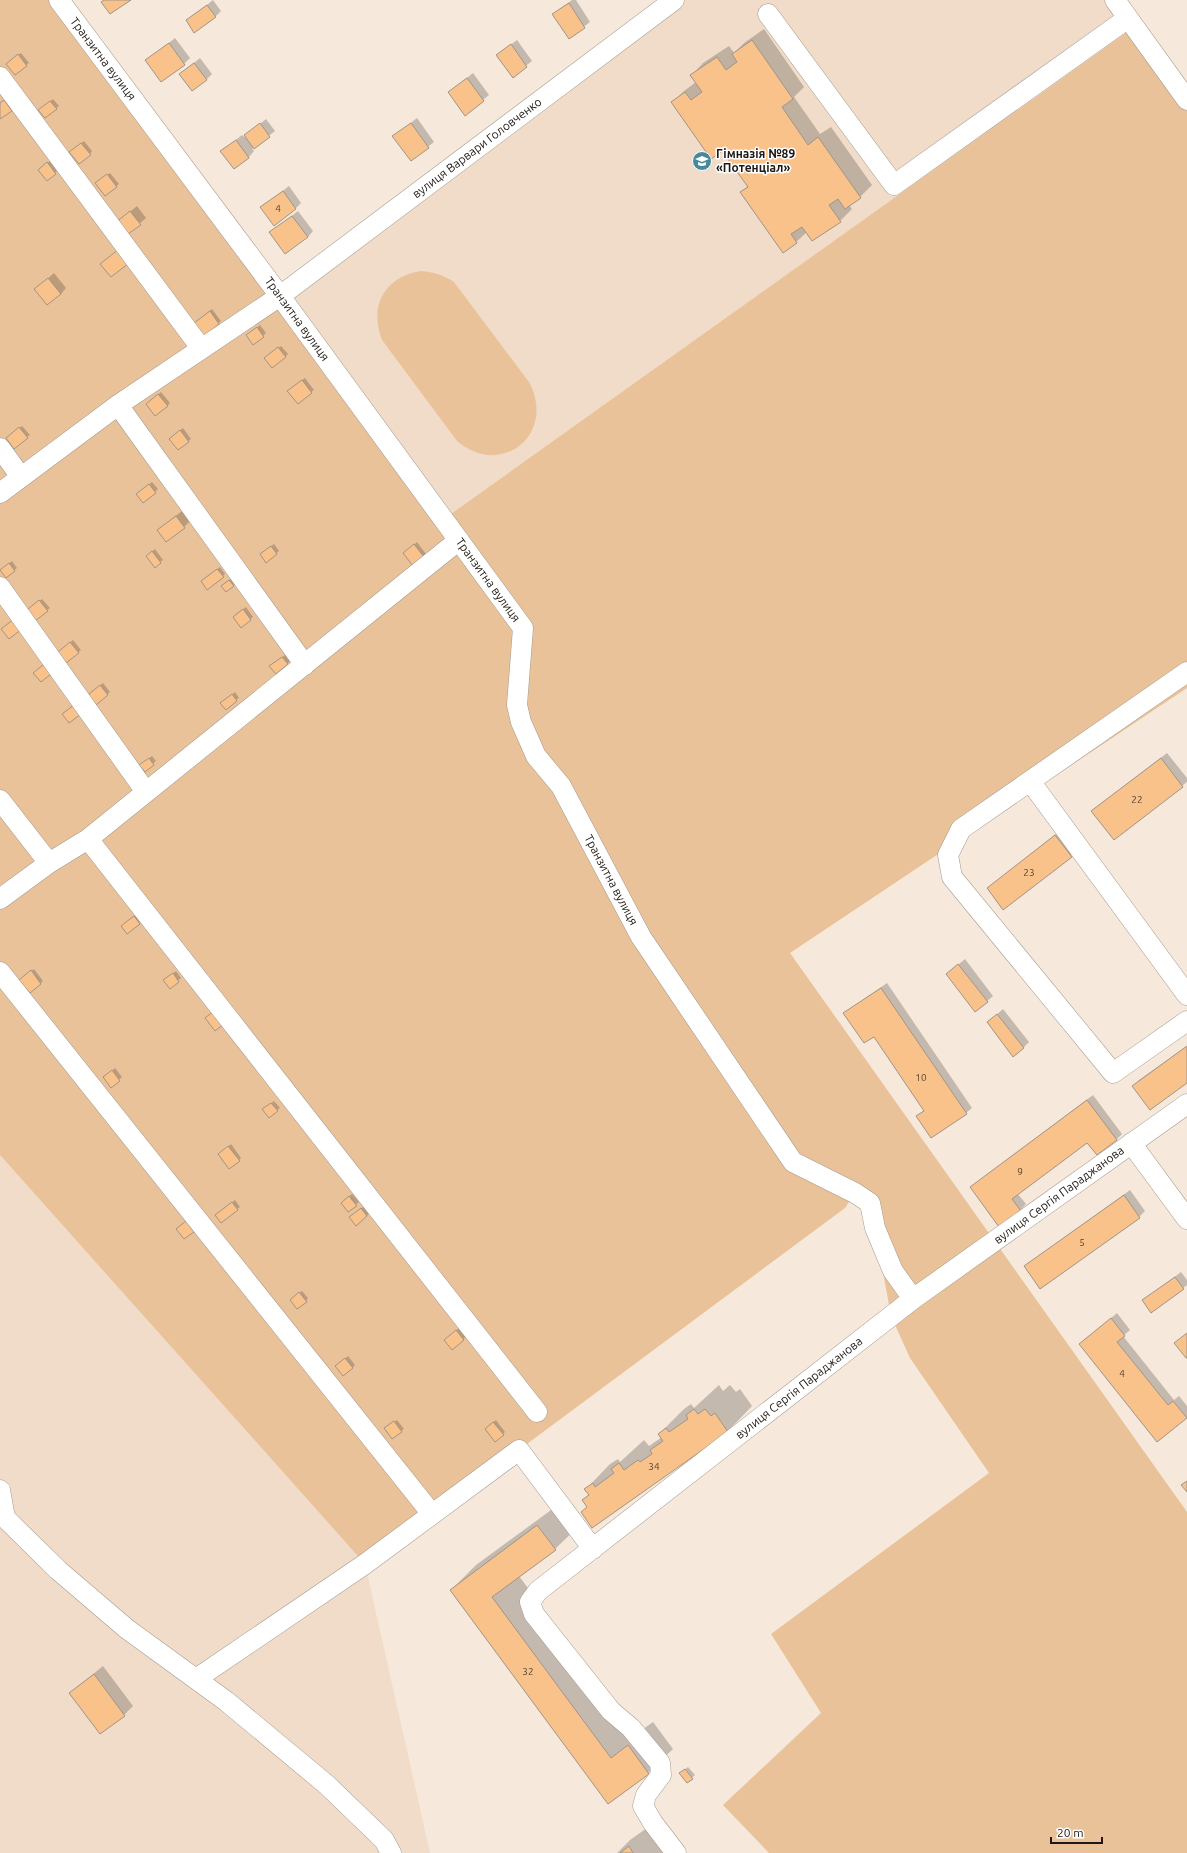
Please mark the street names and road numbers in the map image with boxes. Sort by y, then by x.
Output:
street label: Транзитна вулиця [68,15,139,103]
street label: вулиця Варвари Головченко [410,95,544,200]
street label: Транзитна вулиця [263,274,332,363]
street label: Транзитна вулиця [454,535,523,624]
street label: Транзитна вулиця [582,832,641,927]
street label: вулиця Сергія Параджанова [991,1143,1126,1246]
street label: вулиця Сергія Параджанова [733,1334,865,1441]

